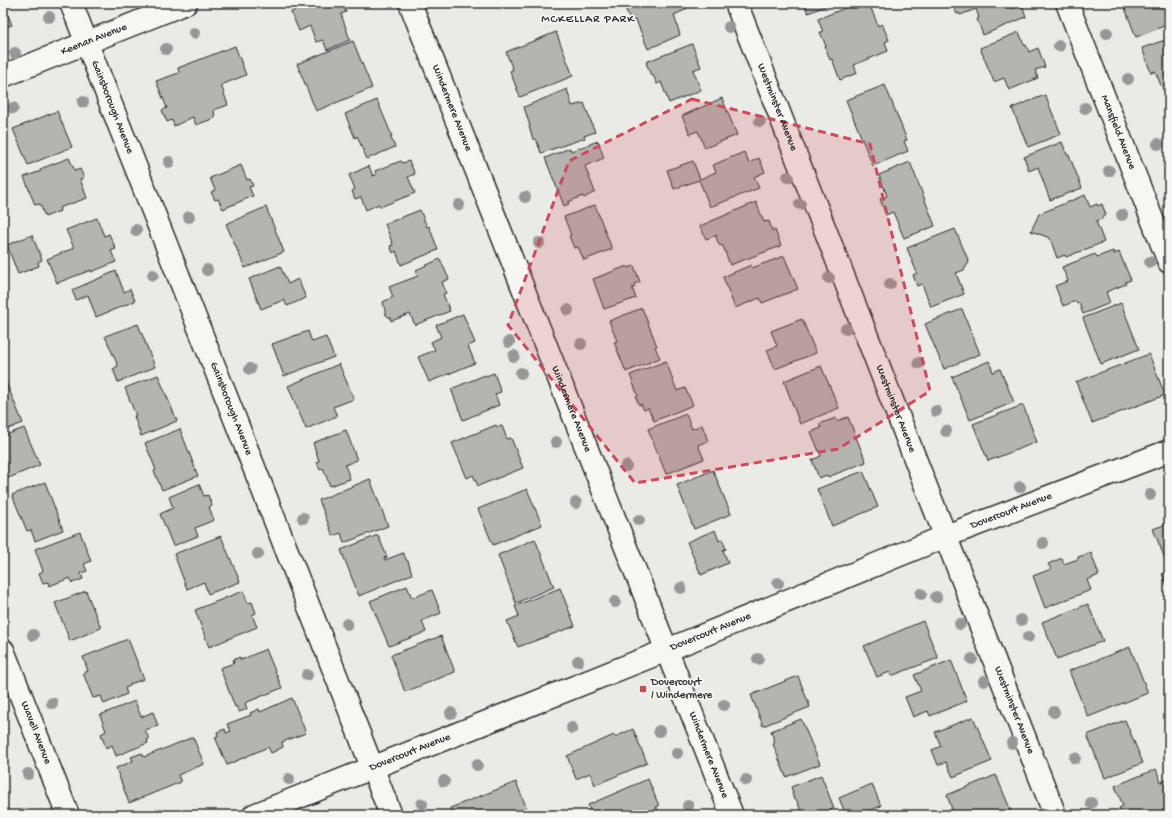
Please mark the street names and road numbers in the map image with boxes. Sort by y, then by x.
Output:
street label: Keenan Avenue [59,21,129,58]
street label: Gainsborough Avenue [88,59,136,156]
street label: Westminster Avenue [754,62,800,153]
street label: Windermere Avenue [429,63,474,153]
street label: Mansfield Avenue [1098,93,1138,172]
street label: Gainsborough Avenue [207,360,255,457]
street label: Westminster Avenue [873,363,918,455]
street label: Windermere Avenue [549,364,594,454]
street label: Dovercourt Avenue [968,490,1054,532]
street label: Dovercourt Avenue [668,610,753,654]
street label: Westminster Avenue [991,665,1037,756]
street label: Wavell Avenue [18,700,54,766]
street label: Windermere Avenue [686,710,731,800]
street label: Dovercourt Avenue [367,731,453,775]

